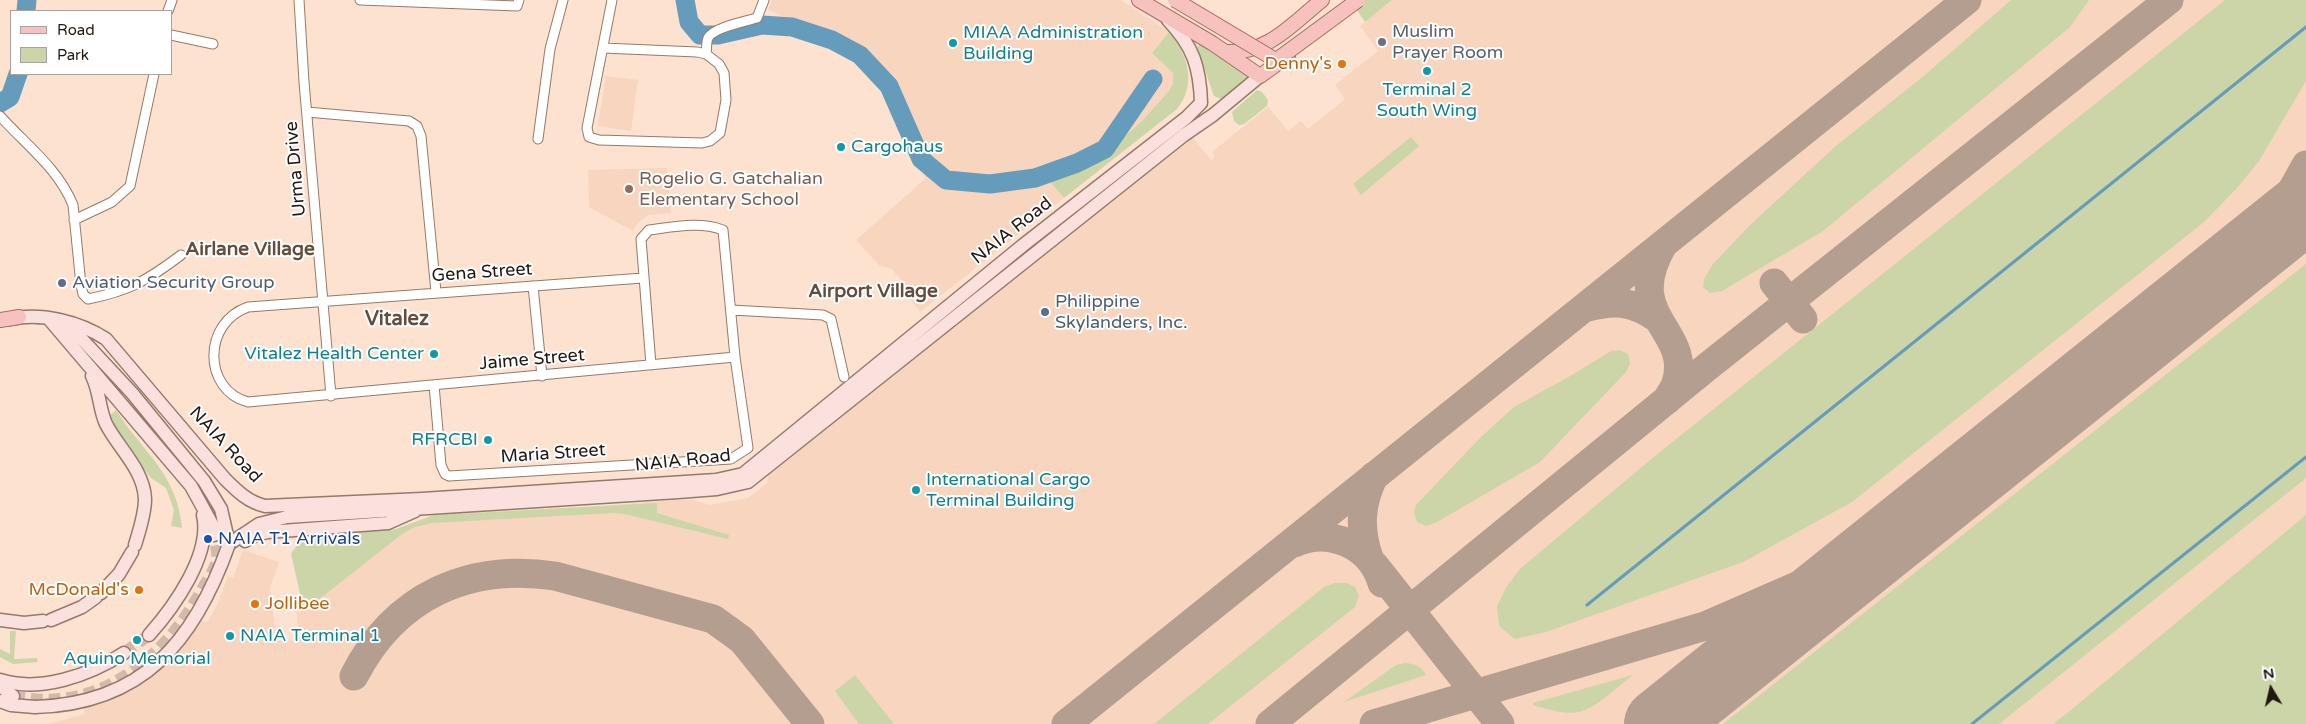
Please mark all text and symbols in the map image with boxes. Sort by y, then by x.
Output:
legend [10,10,172,75]
text: Road [57,21,95,39]
place label: Muslim Prayer Room [1392,21,1503,64]
place label: MIAA Administration Building [963,22,1143,64]
marker: Muslim Prayer Room [1376,36,1388,48]
marker: MIAA Administration Building [947,37,959,49]
text: Park [57,46,89,64]
place label: Denny's [1265,53,1332,75]
marker: Denny's [1336,58,1348,70]
marker: Terminal 2 South Wing [1421,65,1433,77]
place label: Terminal 2 South Wing [1377,79,1477,122]
street label: Urma Drive [281,120,311,218]
place label: Cargohaus [851,136,943,158]
marker: Cargohaus [835,141,847,153]
place label: Rogelio G. Gatchalian Elementary School [639,168,823,210]
marker: Rogelio G. Gatchalian Elementary School [623,183,635,195]
street label: NAIA Road [967,193,1057,269]
district label: Airlane Village [185,239,315,261]
street label: Gena Street [431,259,533,287]
place label: Aviation Security Group [72,272,274,294]
marker: Aviation Security Group [56,277,68,289]
district label: Airport Village [808,281,938,303]
place label: Philippine Skylanders, Inc. [1055,291,1188,334]
marker: Philippine Skylanders, Inc. [1039,306,1051,318]
district label: Vitalez [365,308,429,332]
place label: Vitalez Health Center [244,343,424,365]
street label: Jaime Street [478,345,586,375]
marker: Vitalez Health Center [428,348,440,360]
street label: NAIA Road [184,402,266,488]
place label: RFRCBI [411,429,478,451]
marker: RFRCBI [482,434,494,446]
street label: Maria Street [500,440,606,468]
street label: NAIA Road [634,445,732,477]
place label: International Cargo Terminal Building [926,469,1090,512]
marker: International Cargo Terminal Building [910,484,922,496]
place label: NAIA T1 Arrivals [218,528,360,550]
marker: NAIA T1 Arrivals [202,533,214,545]
place label: McDonald's [29,579,129,601]
marker: McDonald's [133,584,145,596]
place label: Jollibee [265,593,330,615]
marker: Jollibee [249,598,261,610]
place label: NAIA Terminal 1 [240,625,381,647]
marker: NAIA Terminal 1 [224,630,236,642]
marker: Aquino Memorial [131,634,143,646]
place label: Aquino Memorial [63,648,211,670]
north arrow [2246,664,2296,714]
text: N [2262,664,2275,683]

